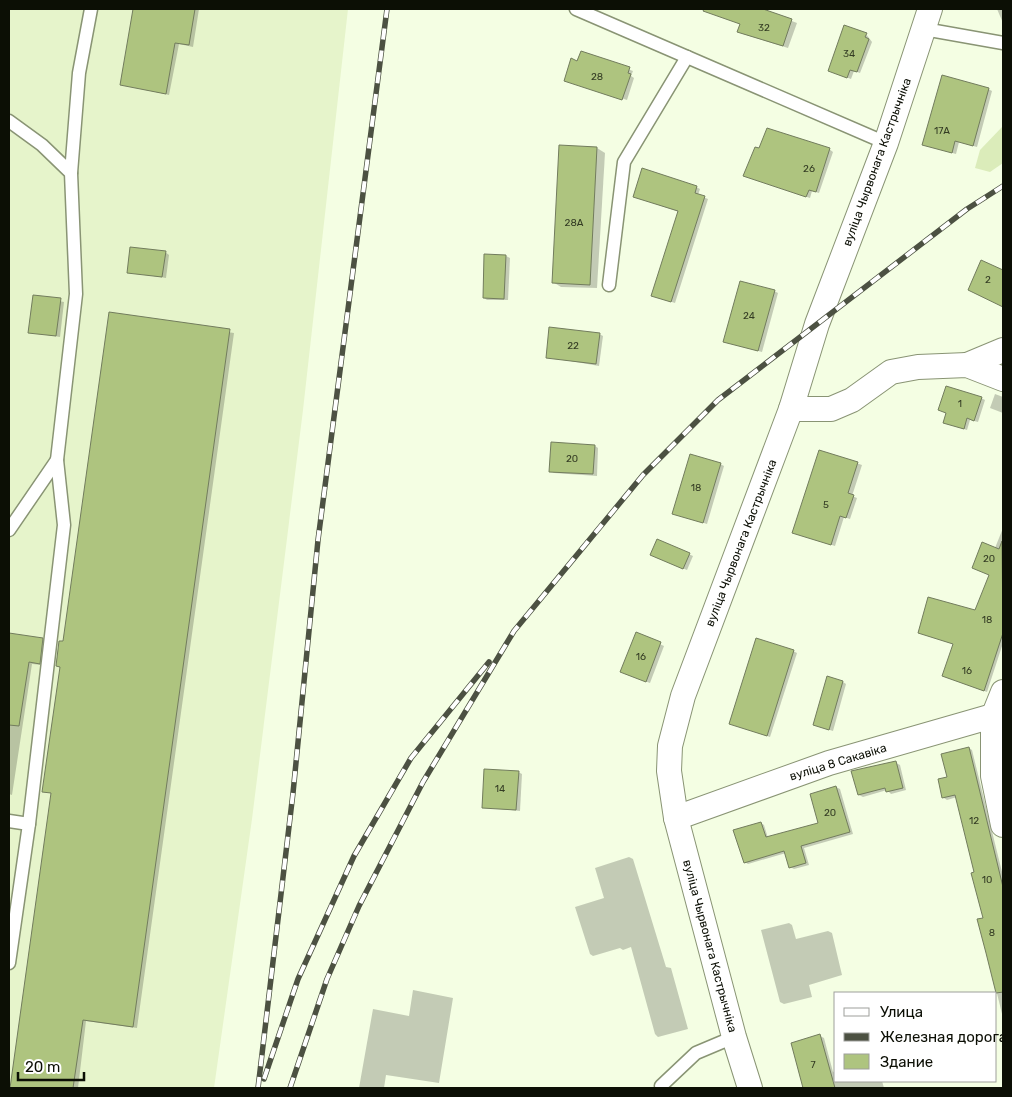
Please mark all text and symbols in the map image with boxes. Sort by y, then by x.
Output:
house number: 32 [758,22,770,34]
house number: 34 [843,48,855,60]
house number: 28 [591,71,603,83]
street label: вуліца Чырвонага Кастрычніка [840,76,914,248]
house number: 17А [934,125,950,137]
house number: 26 [803,163,815,175]
house number: 28А [565,217,584,229]
house number: 2 [985,274,991,286]
house number: 24 [743,310,755,322]
house number: 22 [567,340,579,352]
house number: 1 [958,398,962,410]
house number: 20 [566,453,578,465]
street label: вуліца Чырвонага Кастрычніка [703,457,779,629]
house number: 18 [691,482,701,494]
house number: 5 [823,499,829,511]
house number: 20 [983,553,995,565]
house number: 18 [982,614,992,626]
house number: 16 [636,651,646,663]
house number: 16 [962,665,972,677]
street label: вуліца 8 Сакавіка [788,741,888,783]
house number: 14 [495,783,505,795]
house number: 20 [824,807,836,819]
house number: 12 [969,815,979,827]
street label: вуліца Чырвонага Кастрычніка [680,858,740,1034]
house number: 10 [982,874,992,886]
house number: 8 [989,927,995,939]
legend [834,992,997,1082]
text: Улица [880,1003,923,1021]
text: Железная дорога [880,1028,1007,1046]
scale bar [18,1050,84,1082]
text: Здание [880,1053,933,1071]
text: 20 m [25,1058,60,1076]
house number: 7 [810,1059,816,1071]

